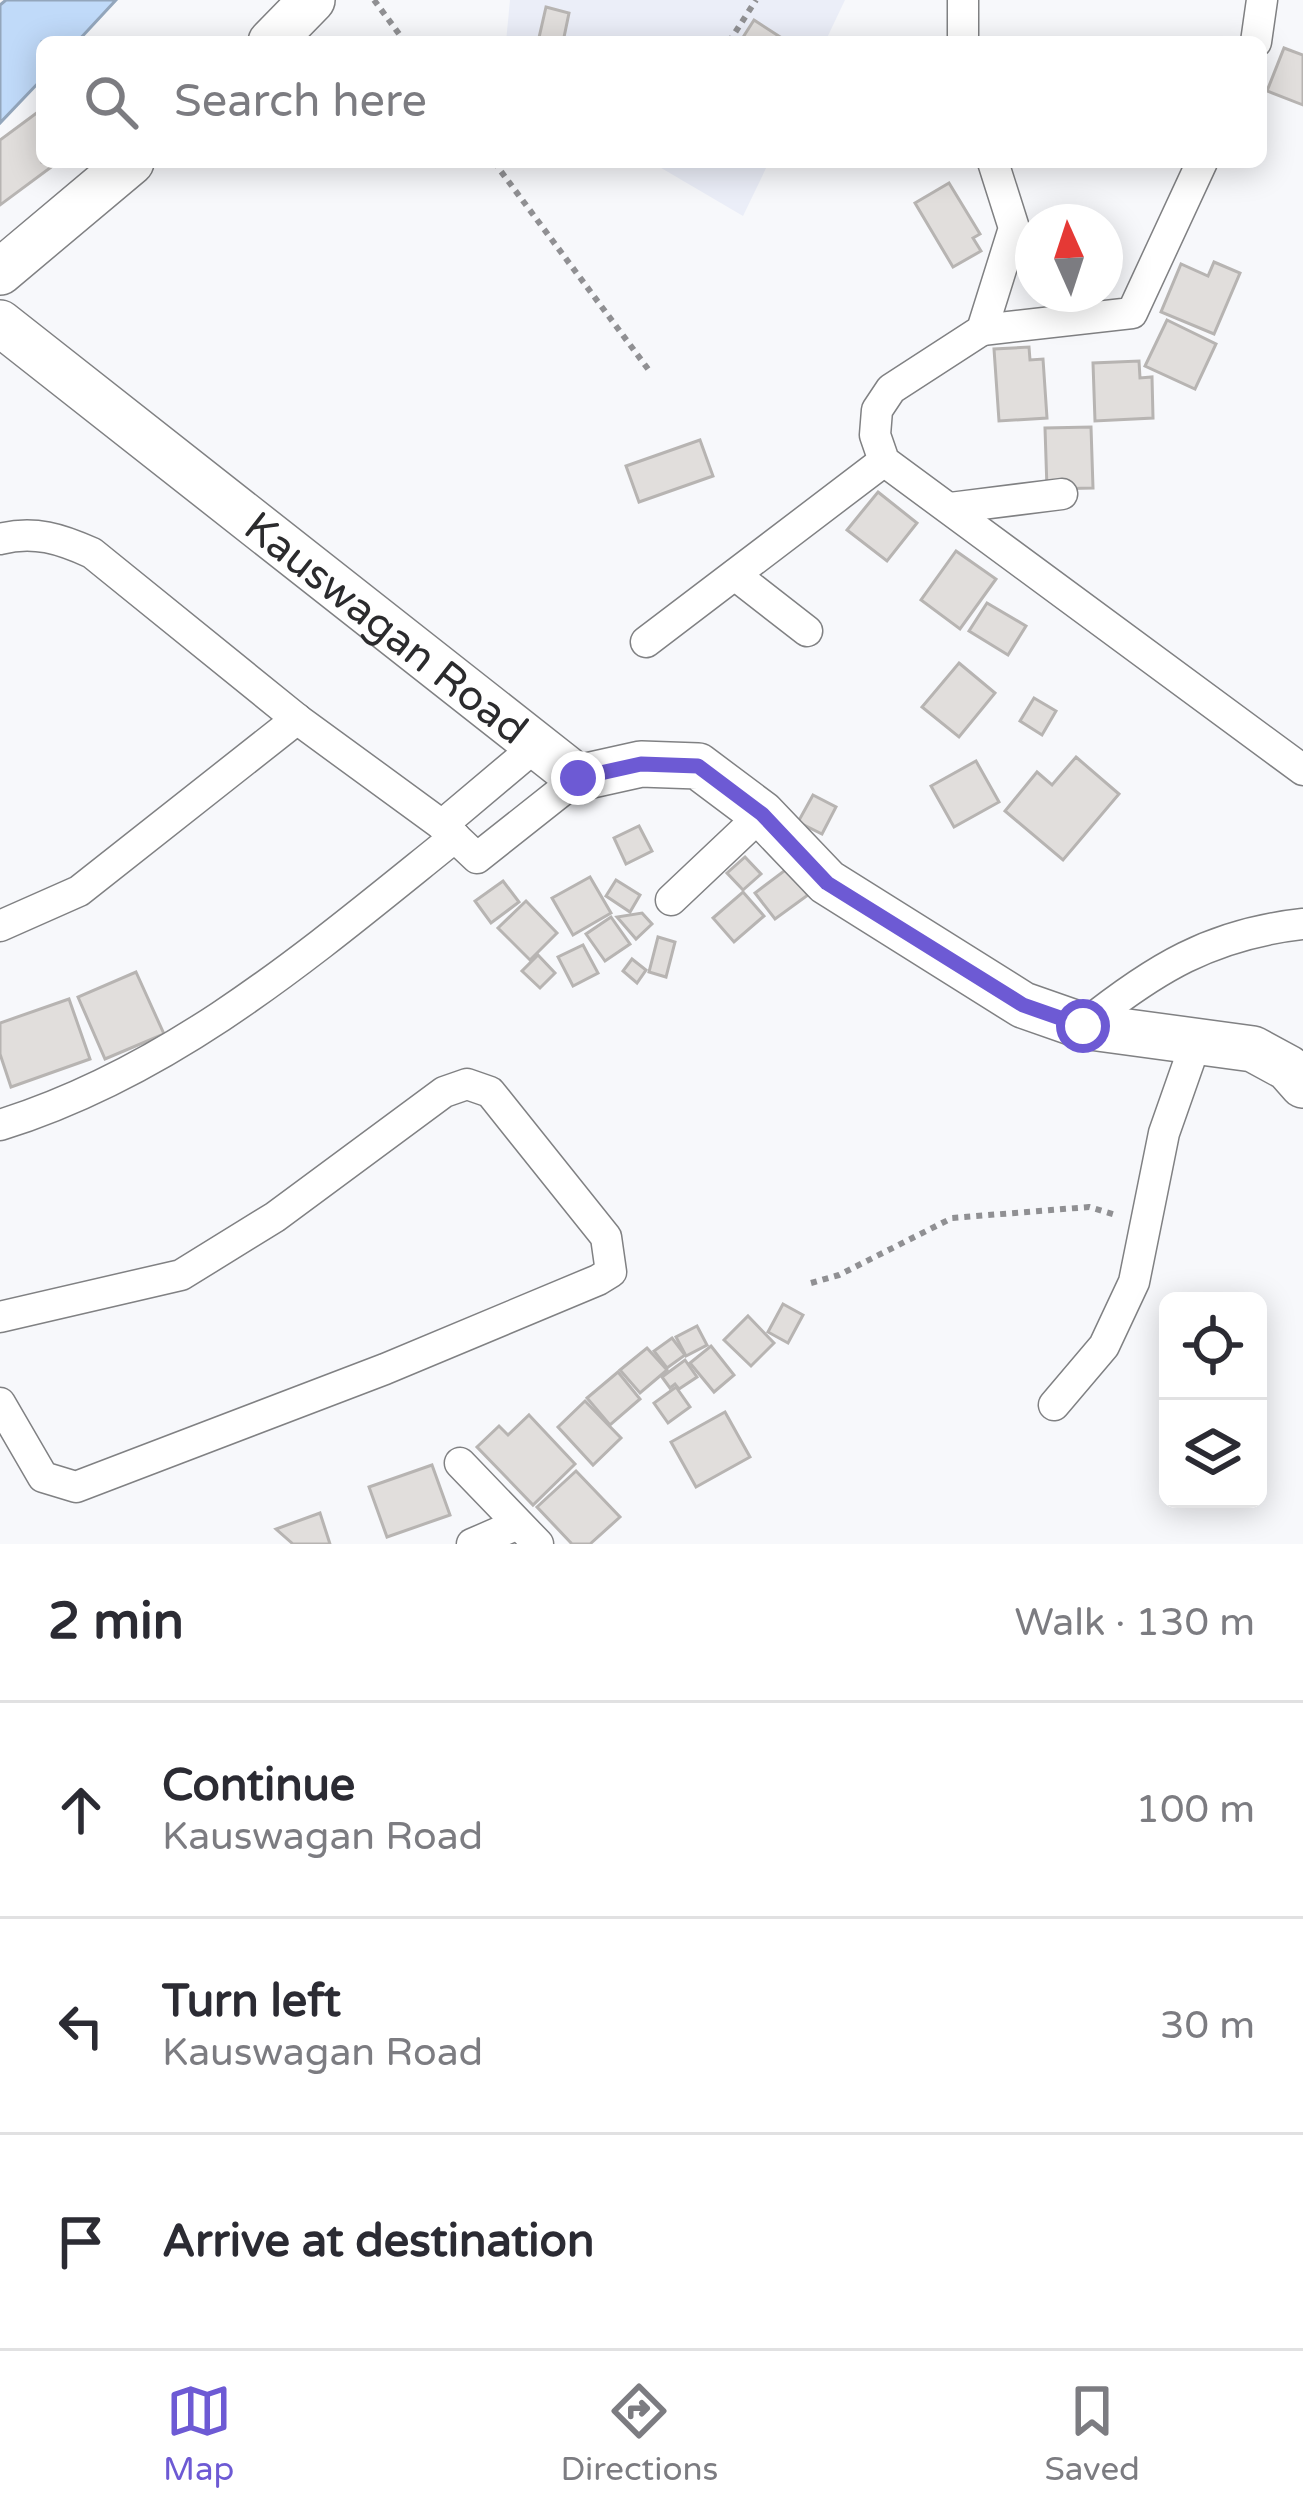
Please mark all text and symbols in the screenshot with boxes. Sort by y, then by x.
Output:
search box [36,36,1267,168]
icon: search [78,69,144,135]
text: Search here [174,75,427,129]
north arrow [1015,204,1123,312]
street label: Kauswagan Road [234,501,537,756]
route end [551,751,605,805]
route start [1056,999,1110,1053]
map controls [1159,1292,1267,1508]
button: locate [1159,1292,1267,1400]
button: layers [1159,1400,1267,1508]
text: 2 min [48,1591,184,1653]
text: Walk · 130 m [1014,1599,1255,1646]
text: Continue [162,1759,355,1813]
icon: ahead [48,1777,114,1843]
text: 100 m [1136,1786,1255,1833]
text: Kauswagan Road [162,1813,483,1860]
text: Turn left [162,1975,341,2029]
icon: left [48,1993,114,2059]
text: 30 m [1160,2002,1255,2049]
text: Kauswagan Road [162,2029,483,2076]
icon: arrive [48,2209,114,2275]
text: Arrive at destination [162,2215,594,2269]
tab: Map [163,2378,234,2489]
tab: Directions [560,2378,718,2489]
tab: Saved [1045,2378,1140,2489]

